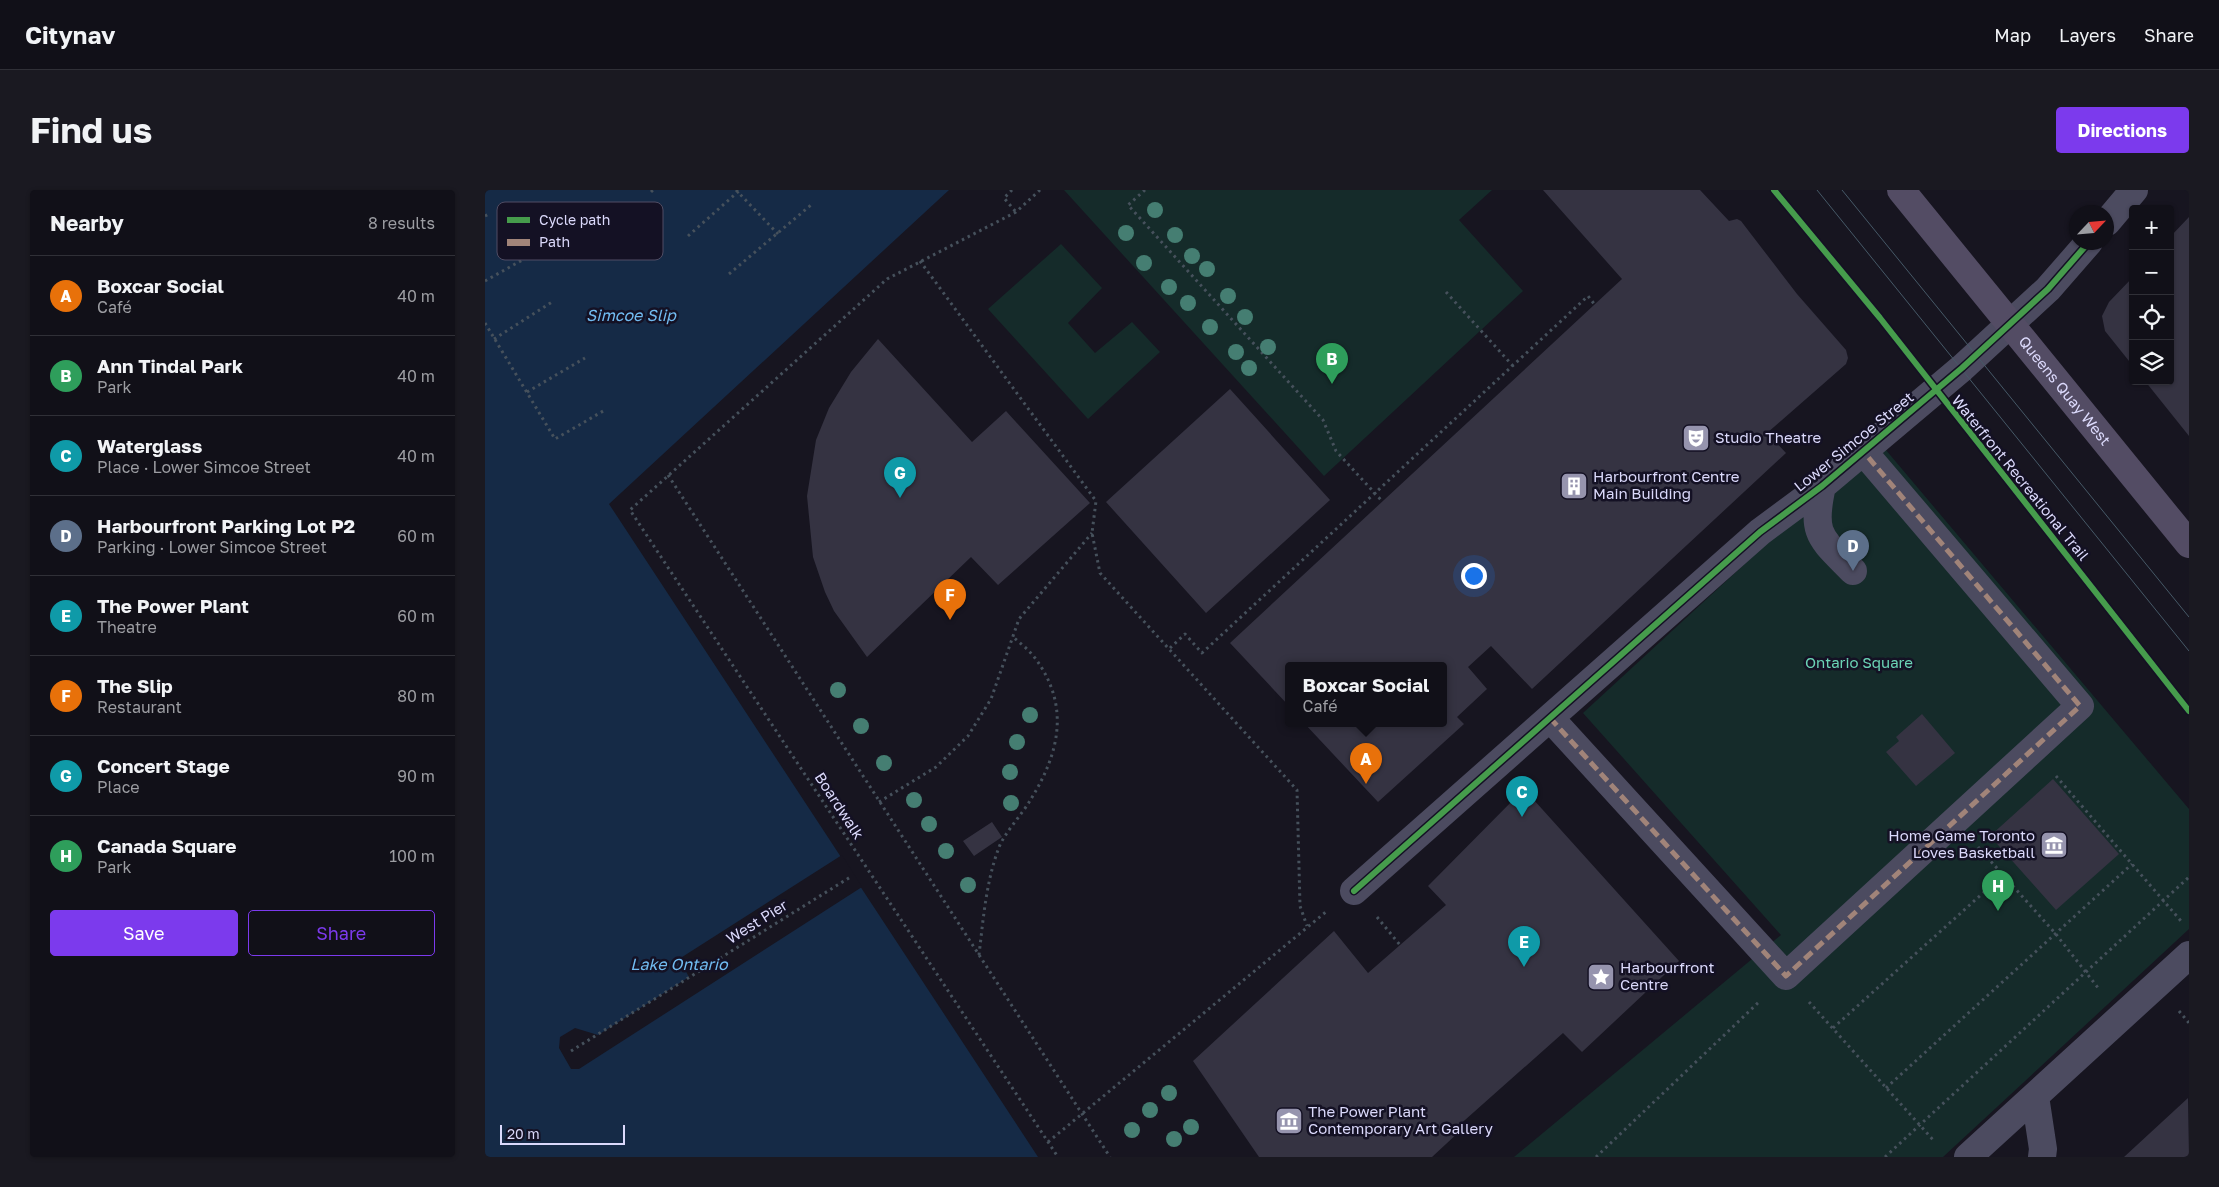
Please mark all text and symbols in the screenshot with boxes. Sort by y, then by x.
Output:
text: Citynav [25,20,115,49]
text: Map [1994,24,2031,46]
text: Layers [2059,24,2116,46]
text: Share [2144,24,2194,46]
button: Directions [2056,107,2189,153]
text: Find us [30,109,152,151]
legend [497,202,663,260]
north arrow [2069,205,2114,250]
map controls [2129,205,2174,385]
button: + [2129,205,2174,250]
text: Nearby [50,210,124,236]
text: Cycle path [539,211,610,228]
text: 8 results [368,213,435,233]
text: Path [539,233,570,250]
button: − [2129,250,2174,295]
text: Boxcar Social [97,274,224,297]
text: A [60,286,72,306]
text: 40 m [397,286,435,306]
button: locate [2129,295,2174,340]
text: Café [97,297,132,317]
water label: Simcoe Slip [586,305,677,325]
street label: Queens Quay West [2015,332,2115,449]
button: layers [2129,340,2174,385]
pin: B [1316,343,1348,384]
text: Ann Tindal Park [97,354,243,377]
text: B [60,366,72,386]
text: 40 m [397,366,435,386]
text: Park [97,377,132,397]
street label: Lower Simcoe Street [1790,388,1917,495]
street label: Waterfront Recreational Trail [1948,391,2093,564]
theatre icon: Studio Theatre [1681,423,1711,453]
place label: Studio Theatre [1715,428,1822,446]
text: Waterglass [97,434,202,457]
text: C [60,446,72,466]
text: 40 m [397,446,435,466]
text: Place · Lower Simcoe Street [97,457,311,477]
pin: G [884,457,916,498]
place label: Harbourfront Centre Main Building [1593,467,1740,502]
building icon: Harbourfront Centre Main Building [1559,471,1589,501]
text: Harbourfront Parking Lot P2 [97,514,355,537]
text: D [60,526,72,546]
text: 60 m [397,526,435,546]
pin: D [1837,530,1869,571]
text: Parking · Lower Simcoe Street [97,537,327,557]
your location [1461,563,1487,589]
pin: F [934,579,966,620]
text: The Power Plant [97,594,249,617]
text: E [61,606,71,626]
text: 60 m [397,606,435,626]
text: Theatre [97,617,157,637]
park label: Ontario Square [1805,653,1913,671]
popup [1285,662,1447,727]
text: Boxcar Social [1303,673,1429,696]
text: The Slip [97,674,173,697]
text: F [61,686,71,706]
text: 80 m [397,686,435,706]
text: Café [1303,696,1337,716]
text: Restaurant [97,697,182,717]
pin: A [1350,743,1382,784]
text: Concert Stage [97,754,230,777]
text: G [60,766,72,786]
text: 90 m [397,766,435,786]
street label: Boardwalk [812,769,868,843]
pin: C [1506,776,1538,817]
text: Place [97,777,140,797]
place label: Home Game Toronto Loves Basketball [1888,826,2035,861]
museum icon: Home Game Toronto Loves Basketball [2039,830,2069,860]
text: Canada Square [97,834,237,857]
text: H [60,846,72,866]
text: 100 m [389,846,435,866]
text: Park [97,857,132,877]
pin: H [1982,870,2014,911]
street label: West Pier [723,895,790,947]
button: Save [50,910,238,956]
button: Share [248,910,435,956]
pin: E [1508,926,1540,967]
water label: Lake Ontario [630,954,729,974]
place label: Harbourfront Centre [1620,958,1714,993]
place icon: Harbourfront Centre [1586,962,1616,992]
place label: The Power Plant Contemporary Art Gallery [1308,1102,1494,1137]
museum icon: The Power Plant Contemporary Art Gallery [1274,1106,1304,1136]
scale bar [500,1122,625,1145]
text: 20 m [507,1125,540,1142]

